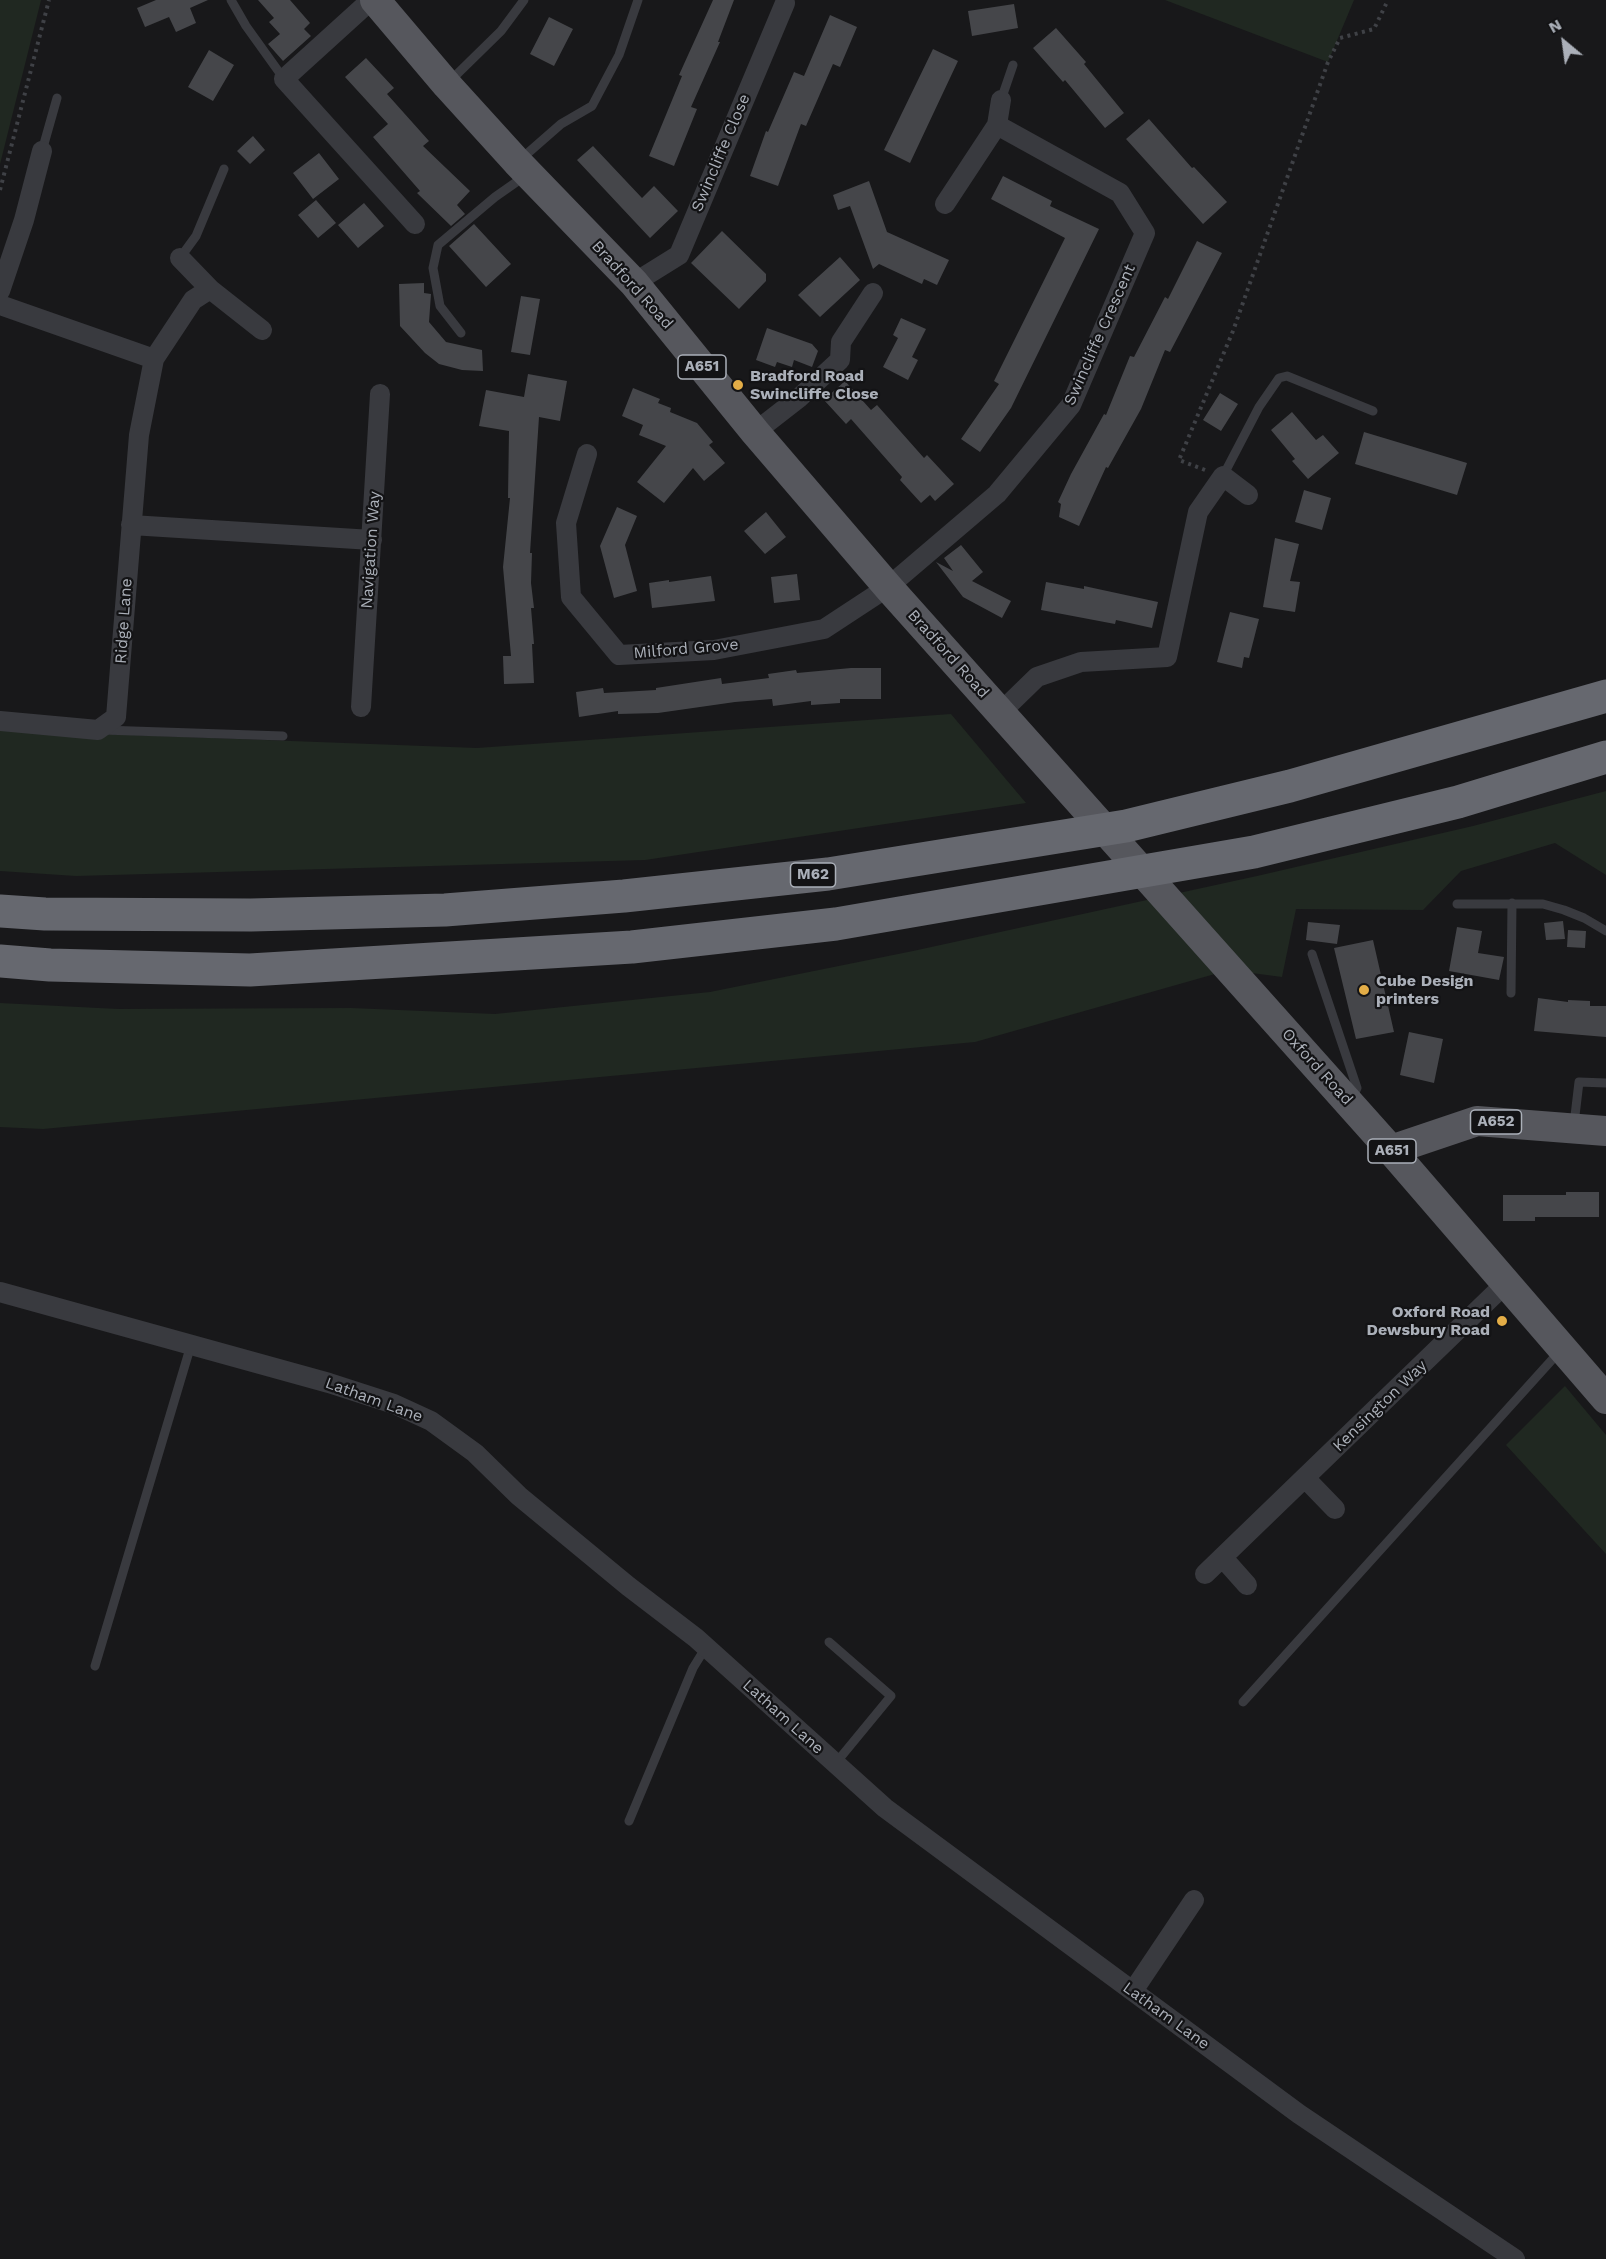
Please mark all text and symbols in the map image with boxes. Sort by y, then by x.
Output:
north arrow [1534,12,1594,72]
text: N [1545,15,1565,37]
street label: Swincliffe Close [688,91,754,215]
street label: Bradford Road [587,237,677,333]
street label: Swincliffe Crescent [1060,261,1140,409]
road number: A651 [678,355,726,379]
place label: Bradford Road Swincliffe Close [750,366,879,404]
marker: Bradford Road Swincliffe Close [731,378,745,392]
street label: Navigation Way [357,491,385,609]
street label: Ridge Lane [111,578,137,664]
street label: Bradford Road [903,606,993,702]
street label: Milford Grove [633,635,739,663]
road number: M62 [790,863,836,887]
place label: Cube Design printers [1376,971,1473,1009]
marker: Cube Design printers [1357,983,1371,997]
street label: Oxford Road [1278,1025,1356,1109]
road number: A652 [1470,1110,1522,1134]
road number: A651 [1368,1139,1416,1163]
place label: Oxford Road Dewsbury Road [1367,1302,1490,1340]
marker: Oxford Road Dewsbury Road [1495,1314,1509,1328]
street label: Kensington Way [1329,1356,1431,1456]
street label: Latham Lane [323,1373,425,1427]
street label: Latham Lane [739,1676,827,1758]
street label: Latham Lane [1119,1978,1213,2054]

